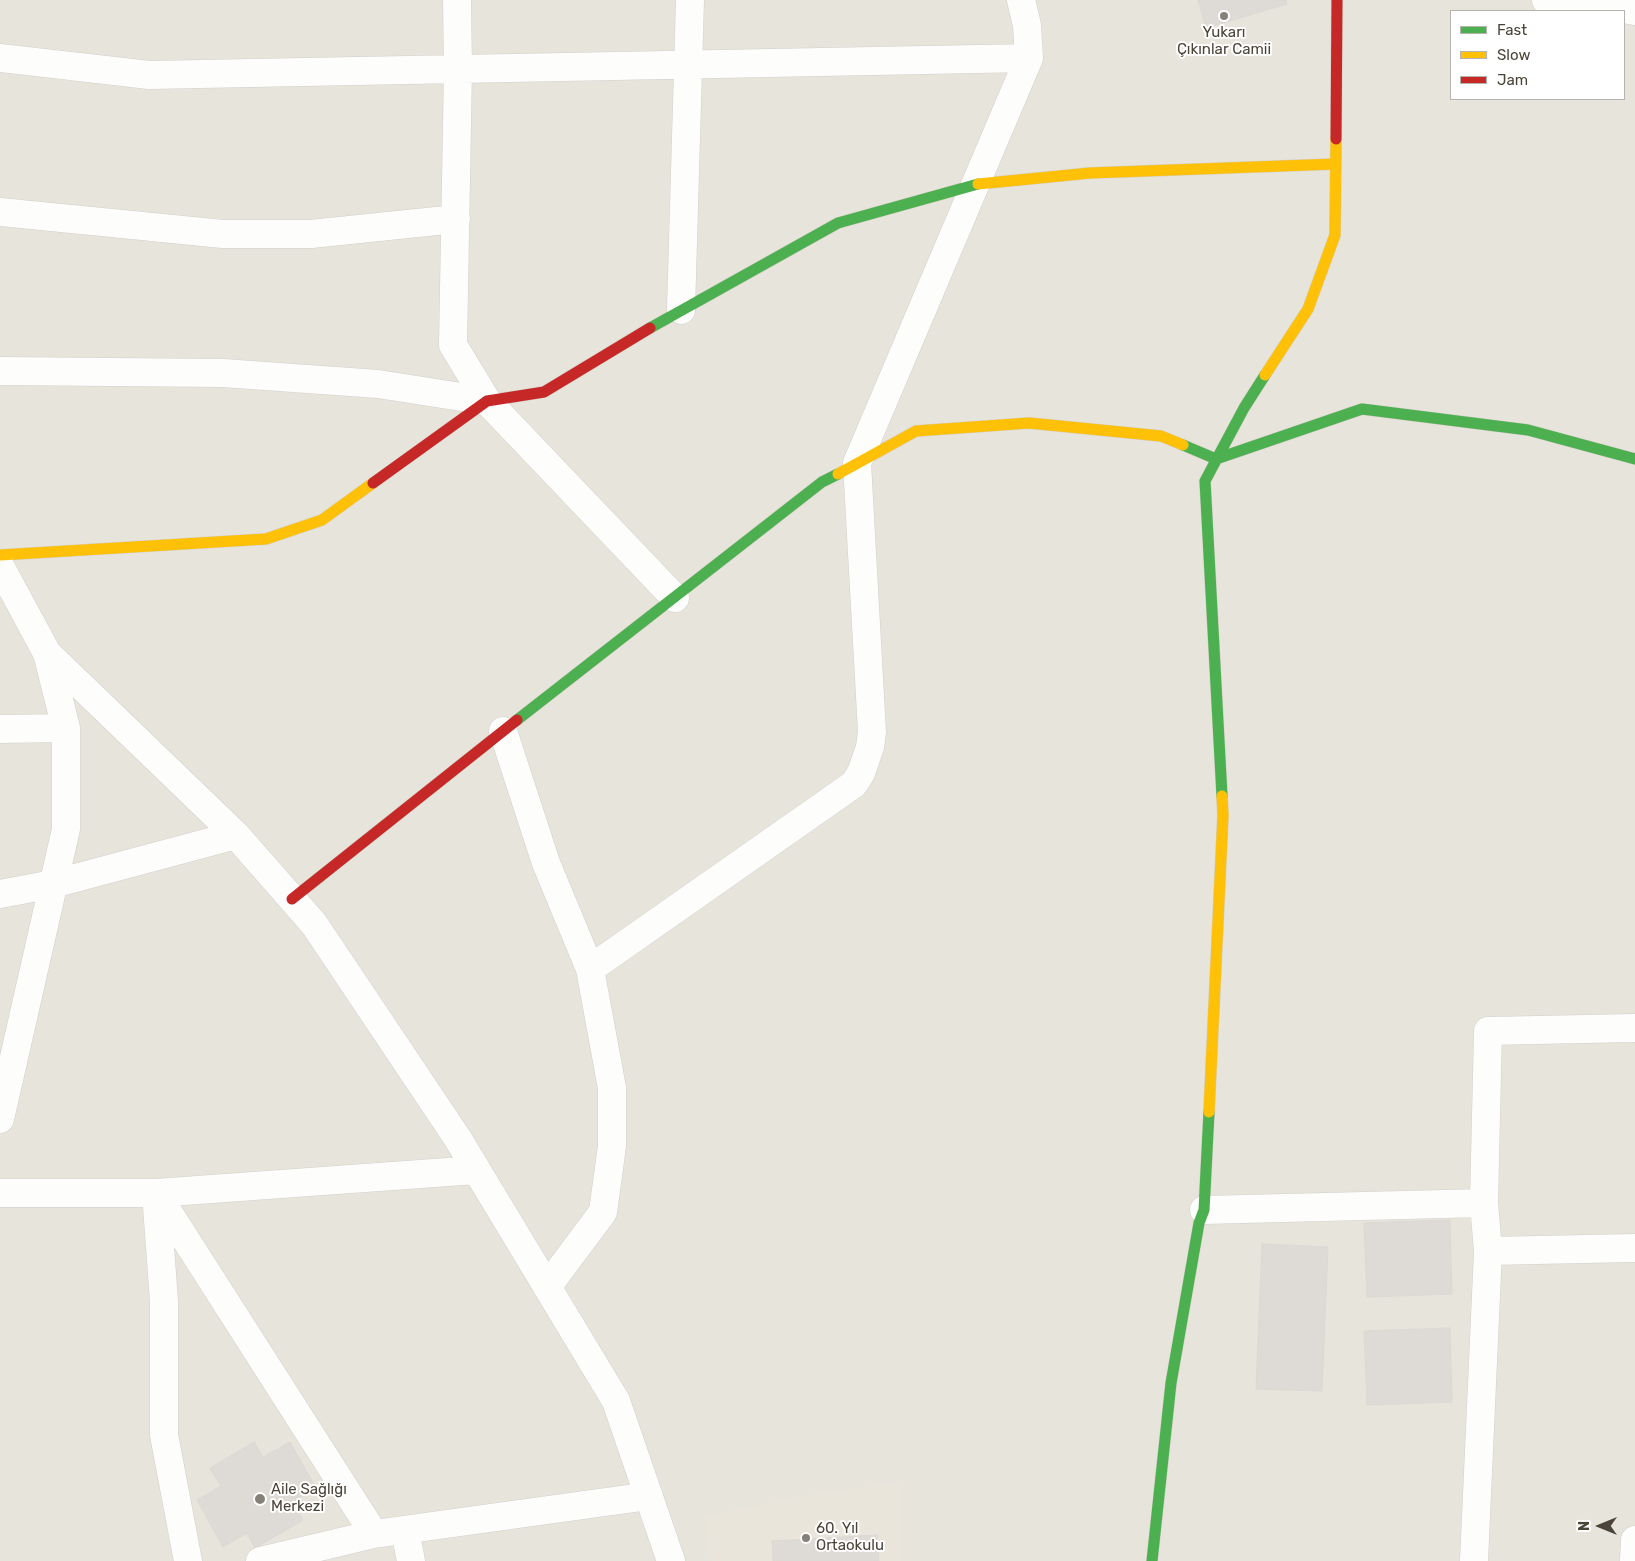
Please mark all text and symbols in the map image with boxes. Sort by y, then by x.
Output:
marker: Yukarı Çıkınlar Camii [1218,10,1230,22]
legend [1450,10,1625,100]
text: Fast [1497,21,1527,39]
place label: Yukarı Çıkınlar Camii [1177,24,1271,59]
text: Slow [1497,46,1530,64]
text: Jam [1497,71,1528,89]
place label: Aile Sağlığı Merkezi [271,1481,347,1516]
marker: Aile Sağlığı Merkezi [253,1492,267,1506]
north arrow [1575,1501,1625,1551]
place label: 60. Yıl Ortaokulu [816,1520,884,1555]
text: N [1576,1521,1593,1531]
marker: 60. Yıl Ortaokulu [800,1532,812,1544]

